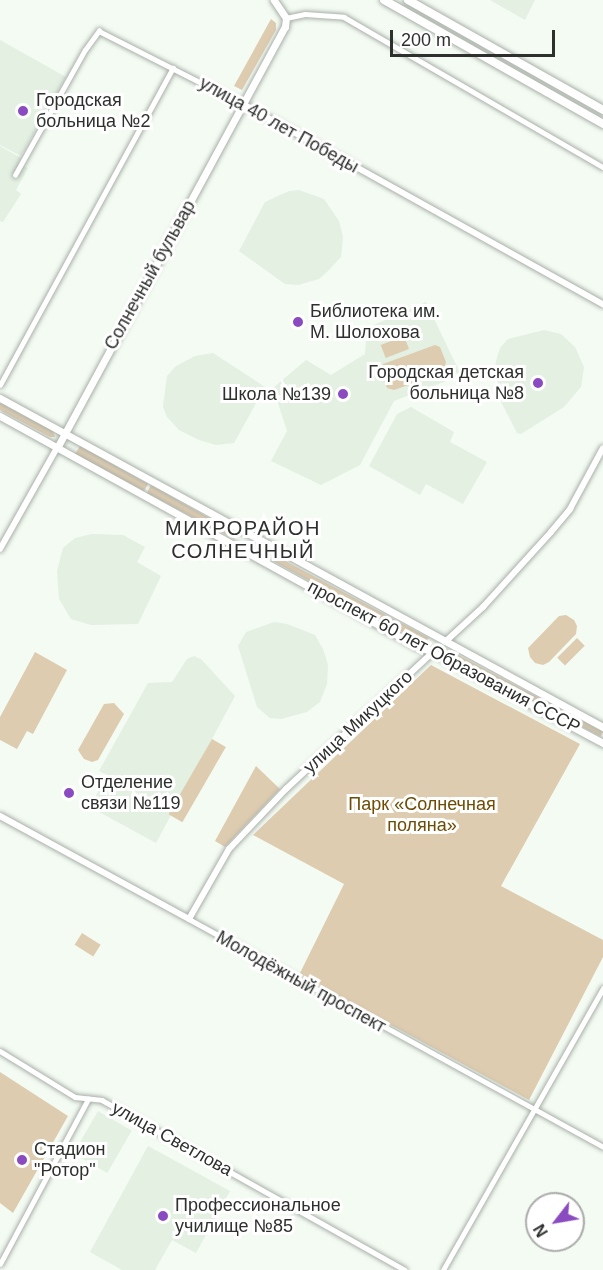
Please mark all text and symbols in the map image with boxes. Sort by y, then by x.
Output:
scale bar [393,18,558,56]
text: 200 m [401,30,451,50]
street label: улица 40 лет Победы [196,72,362,178]
place label: Городская больница №2 [36,90,150,132]
marker: Городская больница №2 [14,102,32,120]
street label: Солнечный бульвар [100,196,200,354]
place label: Библиотека им. М. Шолохова [310,301,440,344]
marker: Библиотека им. М. Шолохова [291,315,305,329]
place label: Городская детская больница №8 [368,362,524,404]
marker: Городская детская больница №8 [529,374,547,392]
place label: Школа №139 [222,383,331,405]
marker: Школа №139 [336,387,350,401]
district label: МИКРОРАЙОН СОЛНЕЧНЫЙ [165,516,321,563]
street label: проспект 60 лет Образования СССР [304,576,584,738]
street label: улица Микуцкого [299,666,417,778]
place label: Отделение связи №119 [81,772,180,814]
marker: Отделение связи №119 [62,786,76,800]
park label: Парк «Солнечная поляна» [348,794,496,836]
street label: Молодёжный проспект [212,926,390,1038]
street label: улица Светлова [108,1097,236,1181]
place label: Стадион "Ротор" [34,1139,106,1182]
marker: Стадион "Ротор" [15,1153,29,1167]
north arrow [525,1192,585,1252]
place label: Профессиональное училище №85 [175,1195,341,1238]
marker: Профессиональное училище №85 [156,1209,170,1223]
text: N [531,1221,551,1240]

